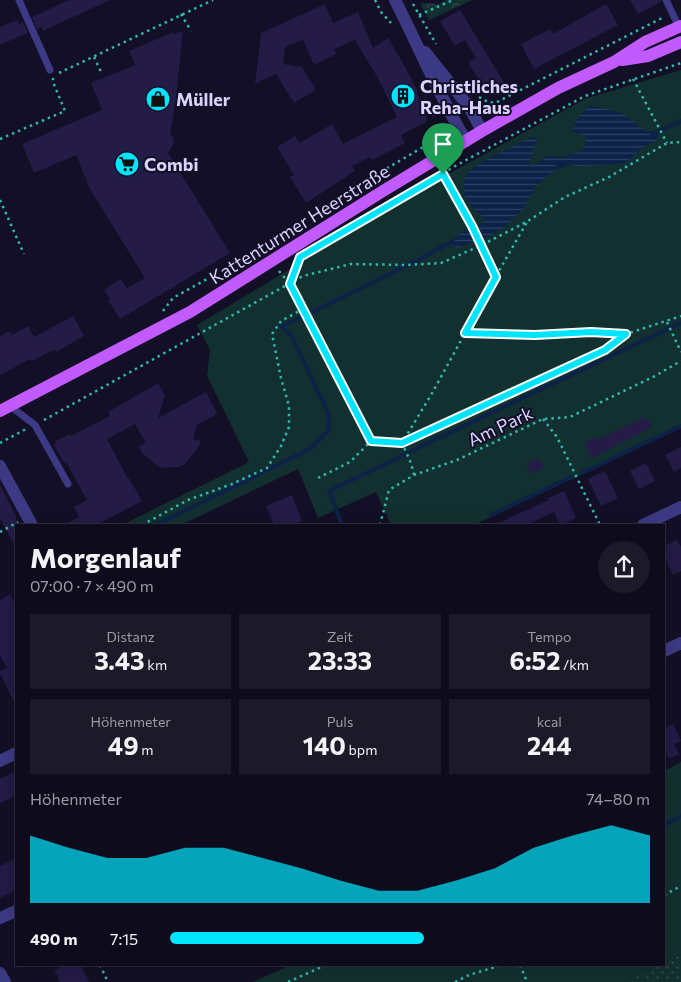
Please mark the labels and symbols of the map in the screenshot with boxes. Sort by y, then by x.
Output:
place label: Christliches Reha-Haus [420,75,518,118]
building icon: Christliches Reha-Haus [390,83,416,109]
shop icon: Müller [145,86,171,112]
place label: Müller [176,88,231,110]
pin [422,123,464,174]
supermarket icon: Combi [114,151,140,177]
place label: Combi [144,153,198,175]
street label: Kattenturmer Heerstraße [205,160,393,288]
street label: Am Park [464,401,536,451]

